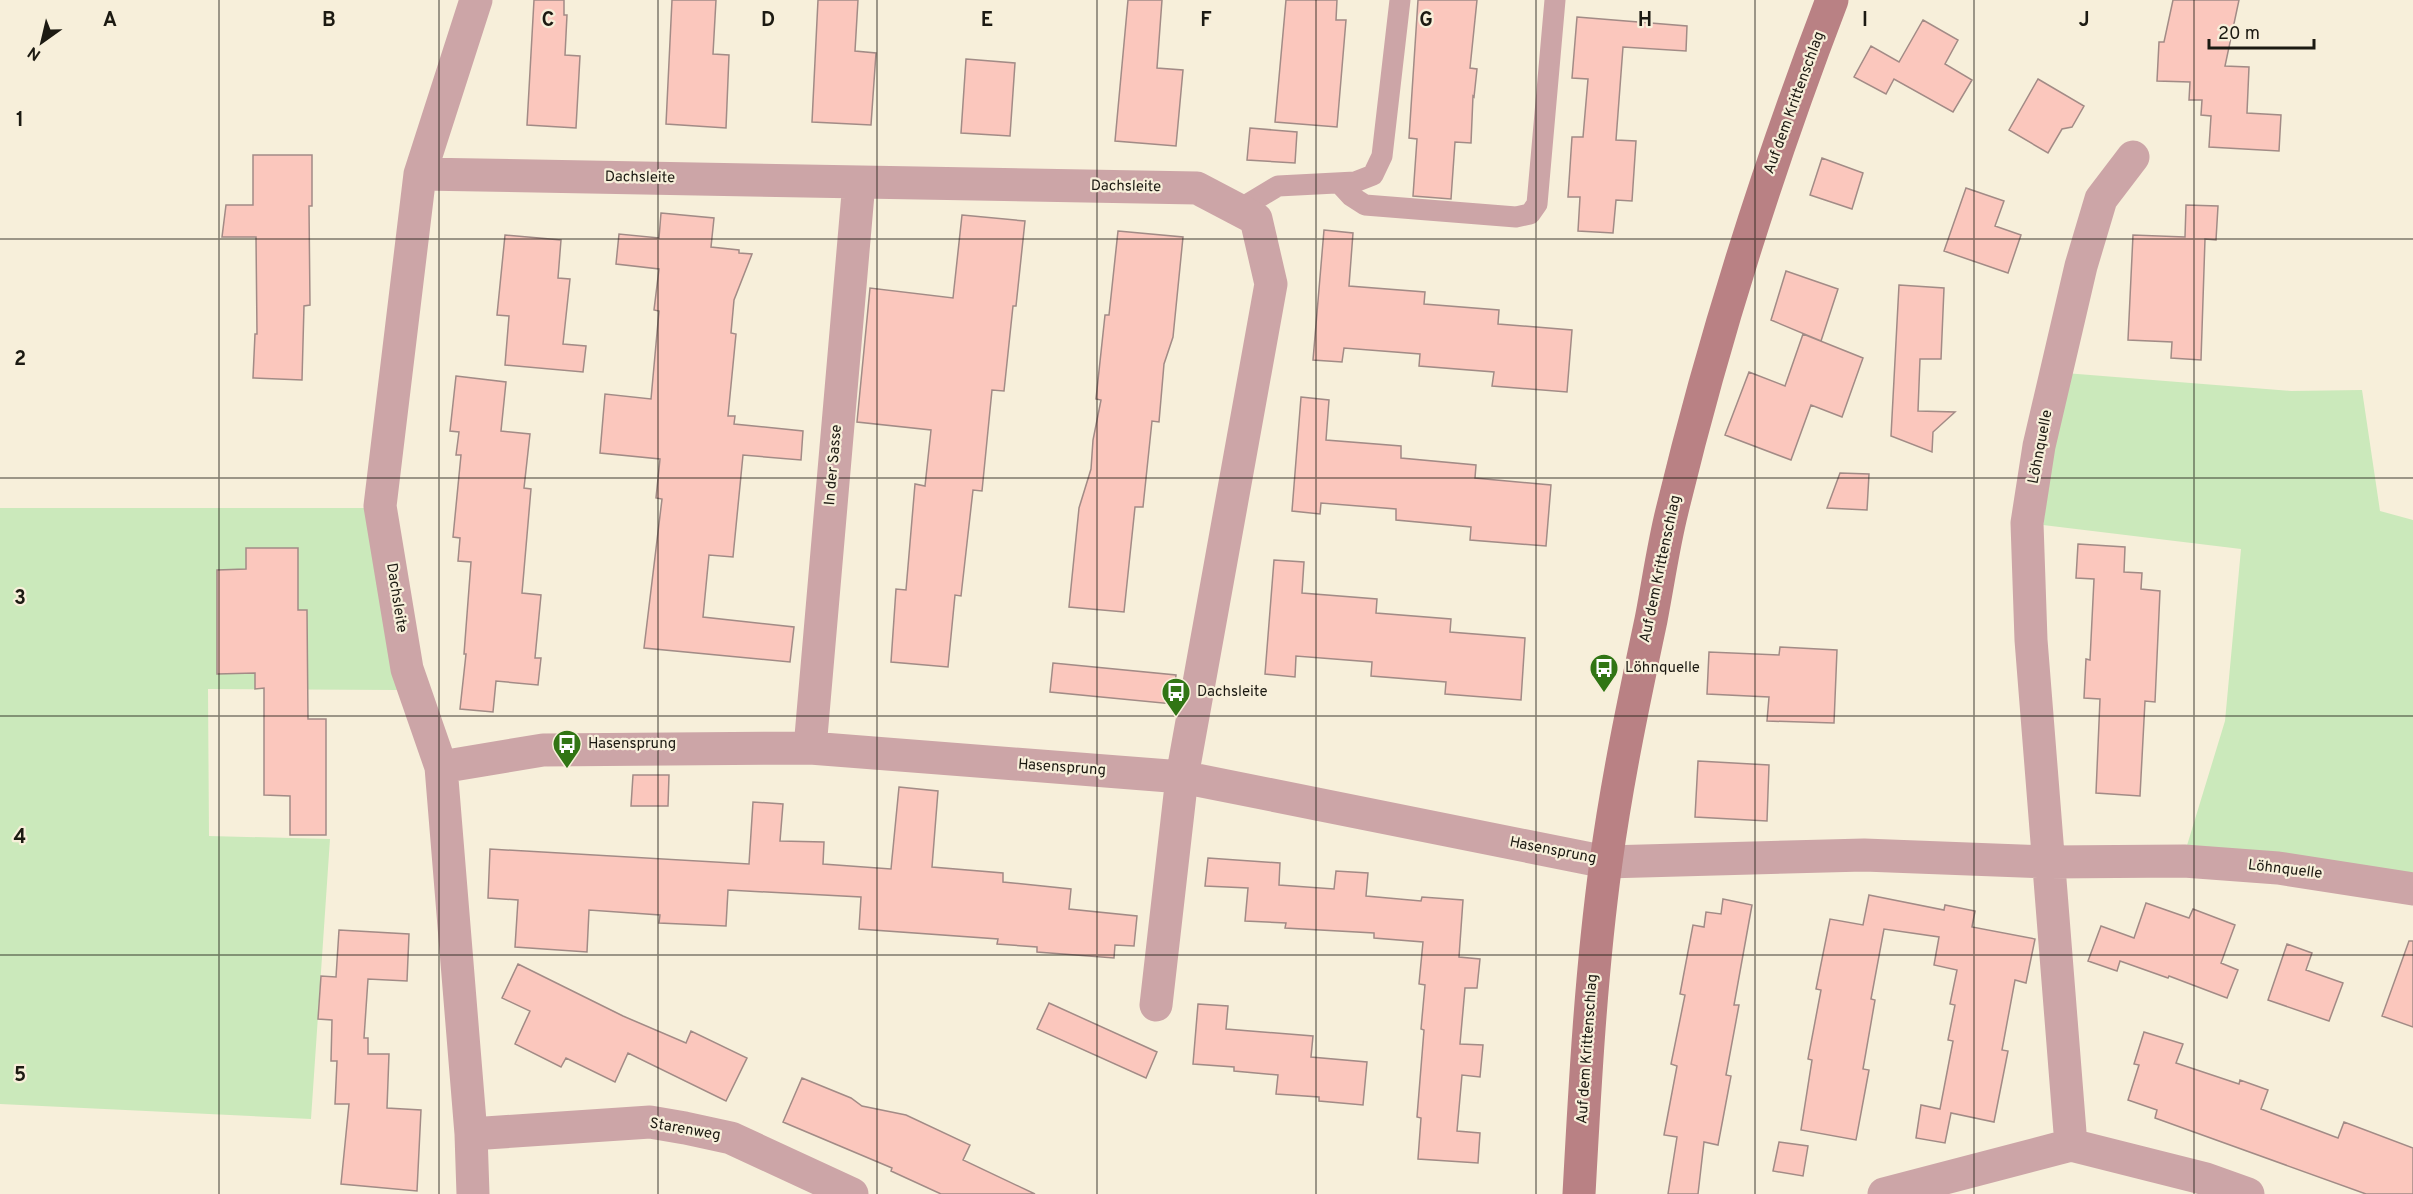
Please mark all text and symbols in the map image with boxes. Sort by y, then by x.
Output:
text: A [103,8,117,34]
text: B [322,8,336,34]
text: C [542,8,554,34]
text: D [761,8,775,34]
text: E [981,8,993,34]
text: F [1200,8,1212,34]
text: G [1419,8,1433,34]
text: H [1638,8,1652,34]
text: I [1862,8,1868,34]
text: J [2078,8,2090,34]
north arrow [12,12,72,72]
scale bar [2209,12,2314,50]
text: 20 m [2218,23,2260,46]
street label: Auf dem Krittenschlag [1760,29,1830,177]
text: N [24,41,45,64]
text: 1 [16,108,24,134]
street label: Dachsleite [605,168,675,188]
street label: Dachsleite [1091,177,1161,197]
text: 2 [14,347,26,373]
street label: Löhnquelle [2025,408,2057,486]
street label: In der Sasse [821,424,847,506]
street label: Auf dem Krittenschlag [1636,493,1686,645]
street label: Dachsleite [381,562,411,634]
text: 3 [14,586,26,612]
bus stop icon: Löhnquelle [1588,652,1620,694]
place label: Löhnquelle [1625,659,1700,678]
bus stop icon: Dachsleite [1160,676,1192,718]
place label: Dachsleite [1197,683,1267,702]
bus stop icon: Hasensprung [551,728,583,770]
place label: Hasensprung [588,735,676,754]
street label: Hasensprung [1017,755,1107,781]
text: 4 [14,825,26,851]
street label: Hasensprung [1508,833,1598,869]
street label: Löhnquelle [2247,856,2323,884]
street label: Auf dem Krittenschlag [1573,973,1603,1125]
text: 5 [14,1063,26,1089]
street label: Starenweg [648,1114,722,1146]

